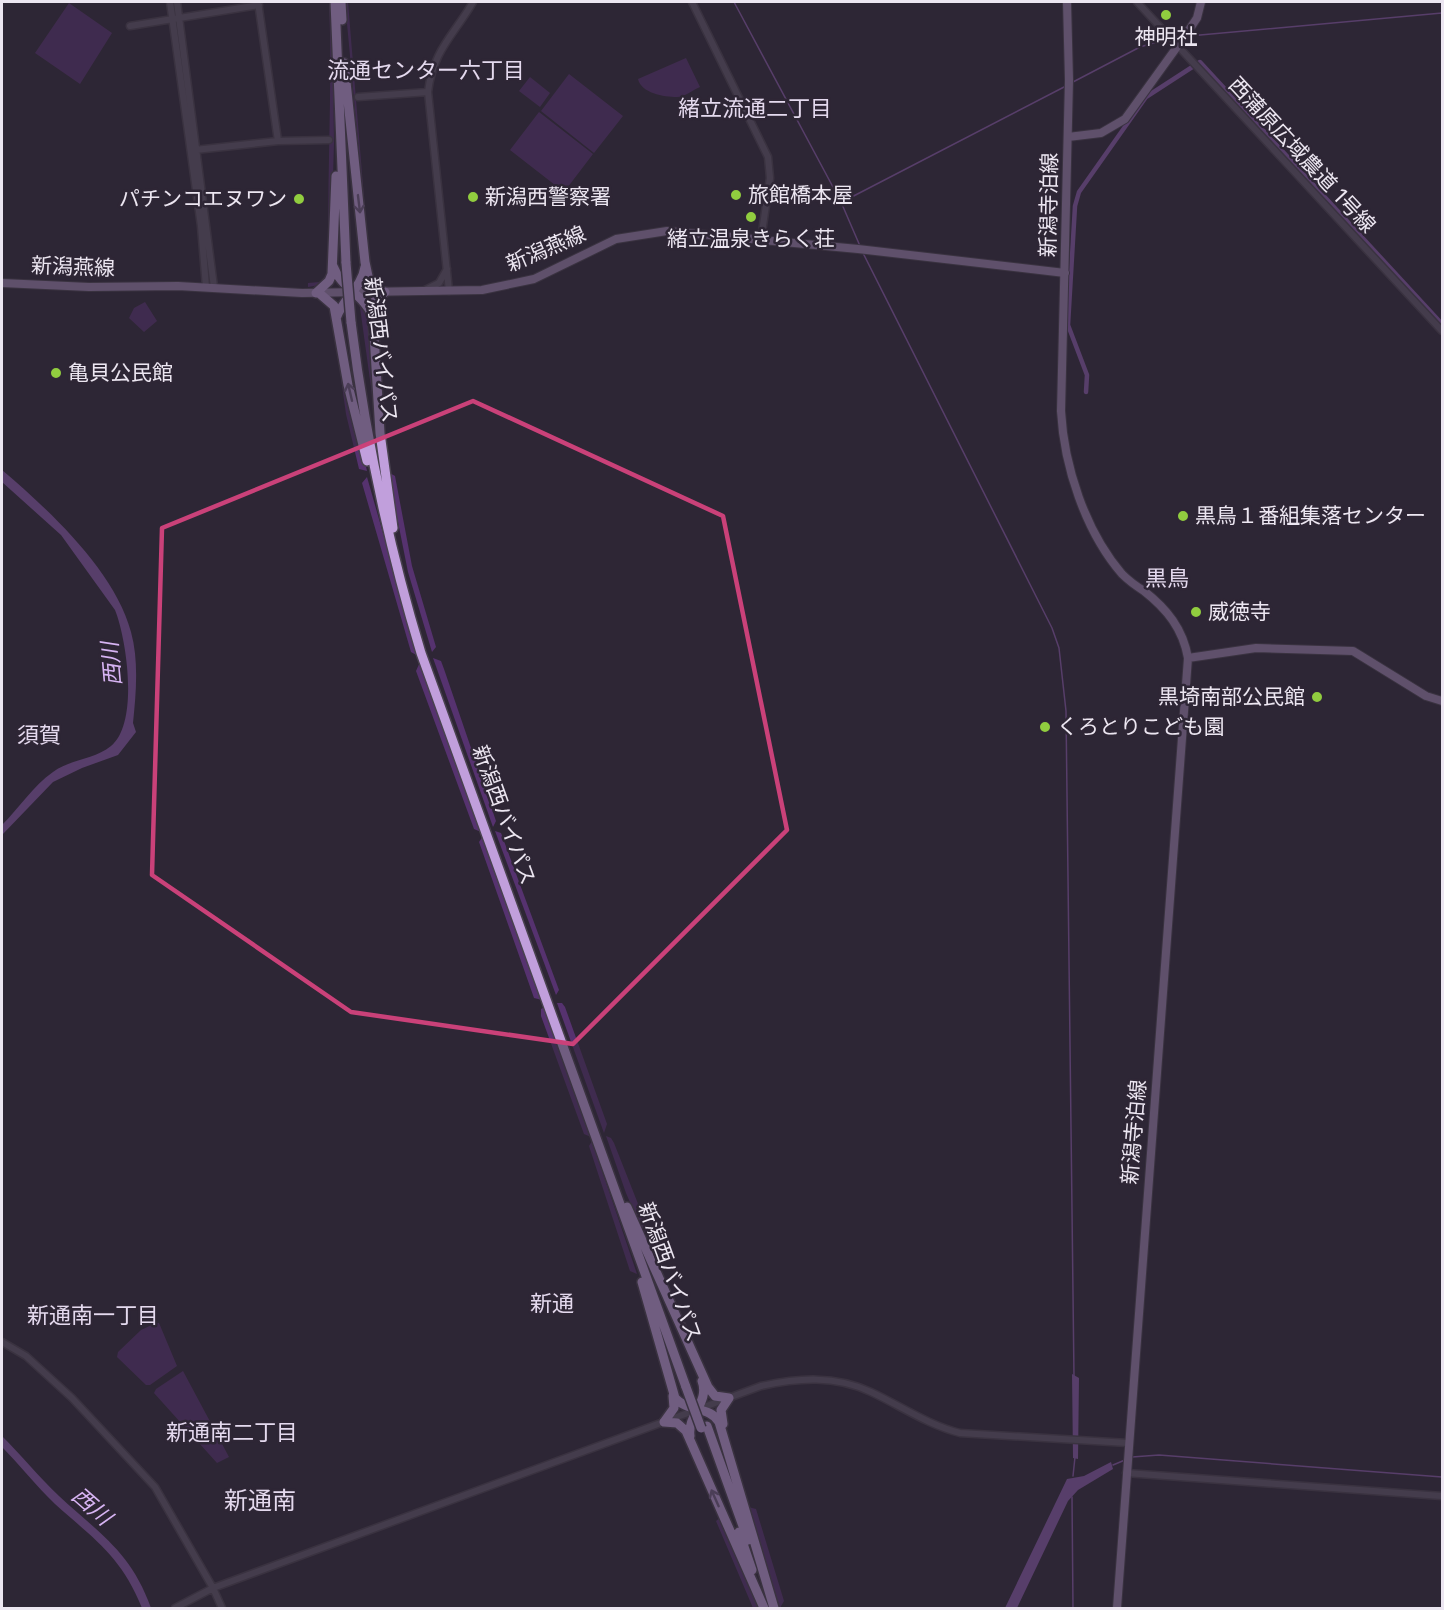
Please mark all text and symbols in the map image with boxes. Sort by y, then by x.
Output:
marker: 神明社 [1159,8,1173,22]
place label: 神明社 [1135,24,1198,49]
district label: 流通センター六丁目 [327,57,525,83]
street label: 西蒲原広域農道 1号線 [1224,72,1381,238]
district label: 緒立流通二丁目 [678,95,832,121]
street label: 新潟寺泊線 [1035,152,1062,258]
place label: 旅館橋本屋 [748,182,853,207]
place label: 新潟西警察署 [485,184,611,209]
place label: パチンコエヌワン [119,186,287,211]
marker: 旅館橋本屋 [729,188,743,202]
marker: 新潟西警察署 [466,190,480,204]
marker: パチンコエヌワン [292,192,306,206]
one-way arrow [354,194,365,214]
marker: 緒立温泉きらく荘 [744,210,758,224]
street label: 新潟燕線 [502,221,589,276]
place label: 緒立温泉きらく荘 [667,226,835,251]
street label: 新潟燕線 [31,253,115,280]
street label: 新潟西バイパス [360,276,403,424]
place label: 亀貝公民館 [68,360,173,385]
marker: 亀貝公民館 [49,366,63,380]
one-way arrow [343,383,355,402]
place label: 黒鳥１番組集落センター [1195,503,1426,528]
marker: 黒鳥１番組集落センター [1176,509,1190,523]
district label: 黒鳥 [1145,565,1189,591]
place label: 威徳寺 [1208,599,1271,624]
marker: 威徳寺 [1189,605,1203,619]
water label: 西川 [96,639,126,687]
place label: 黒埼南部公民館 [1158,684,1305,709]
marker: 黒埼南部公民館 [1310,690,1324,704]
place label: くろとりこども園 [1057,714,1225,739]
marker: くろとりこども園 [1038,720,1052,734]
district label: 須賀 [17,722,61,748]
street label: 新潟西バイパス [468,742,541,888]
street label: 新潟寺泊線 [1116,1079,1151,1185]
street label: 新潟西バイパス [634,1199,707,1345]
district label: 新通 [530,1290,574,1316]
district label: 新通南一丁目 [27,1302,159,1328]
district label: 新通南二丁目 [166,1419,298,1445]
water label: 西川 [67,1482,119,1532]
district label: 新通南 [224,1486,296,1515]
one-way arrow [708,1489,720,1507]

